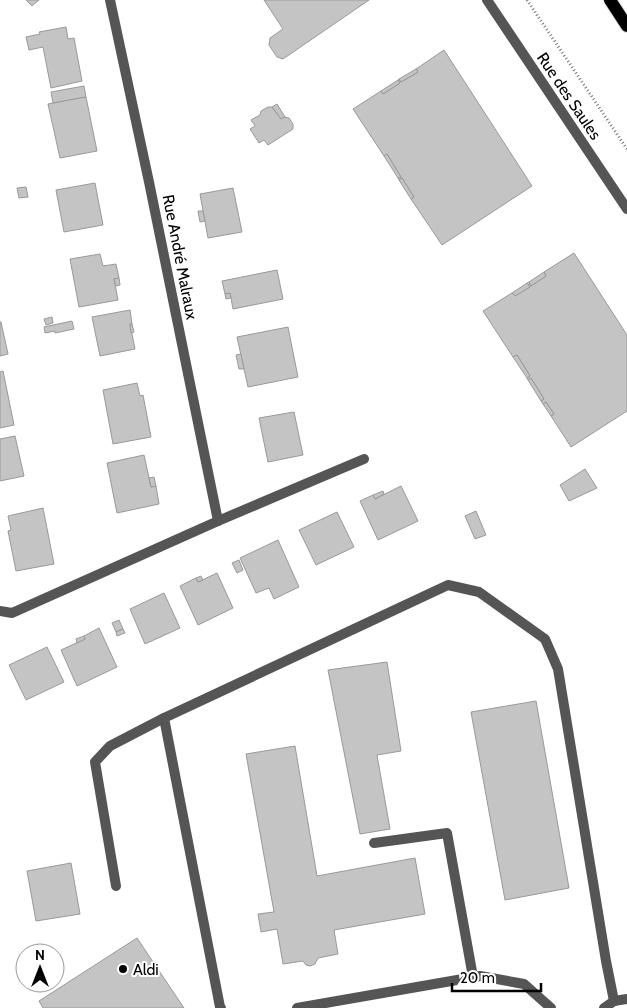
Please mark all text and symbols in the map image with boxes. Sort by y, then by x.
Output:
street label: Rue des Saules [533,49,605,143]
street label: Rue André Malraux [159,193,202,321]
north arrow [15,943,65,993]
text: N [35,946,45,964]
place label: Aldi [133,960,159,979]
scale bar [452,960,541,992]
marker: Aldi [117,963,129,975]
text: 20 m [460,969,495,987]

